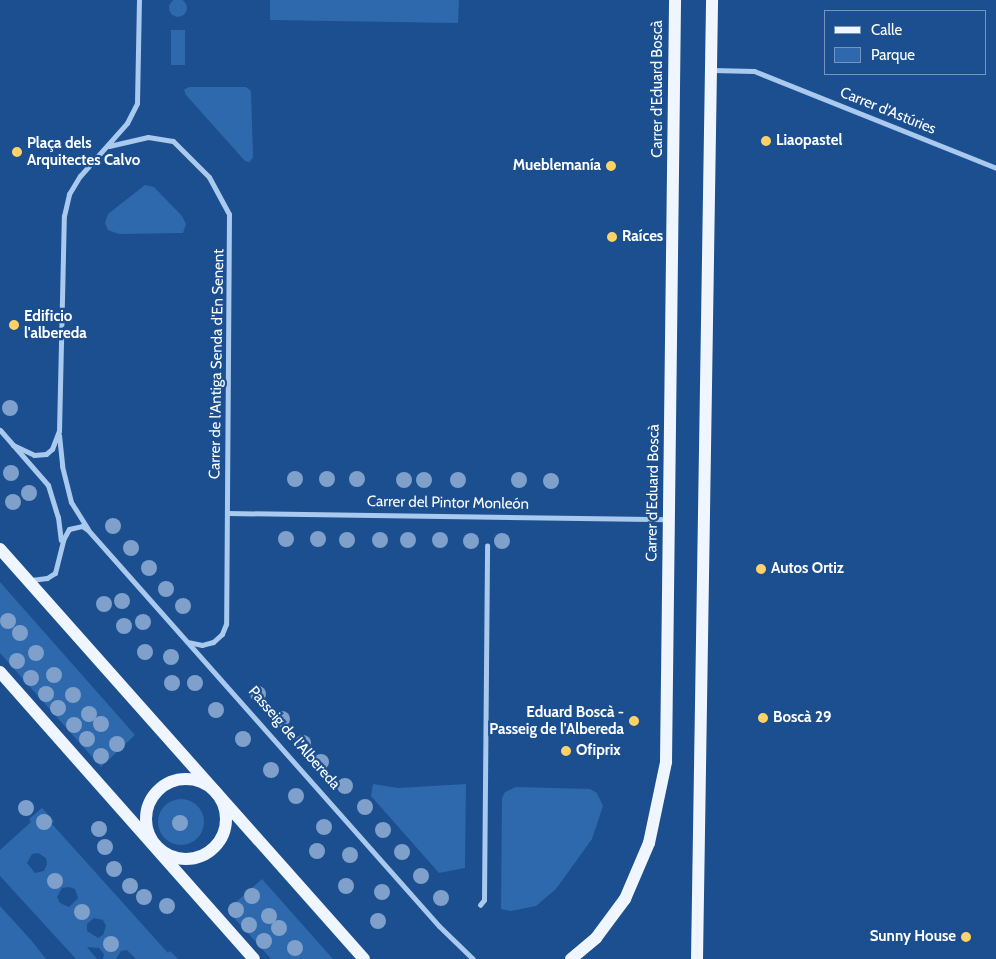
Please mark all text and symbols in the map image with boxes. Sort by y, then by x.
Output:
legend [824,10,986,75]
street label: Carrer d'Eduard Boscà [649,20,667,158]
text: Calle [871,21,902,39]
text: Parque [871,46,915,64]
street label: Carrer d'Astúries [837,84,939,138]
place label: Liaopastel [776,132,842,150]
place label: Plaça dels Arquitectes Calvo [27,134,140,169]
marker: Liaopastel [760,135,772,147]
marker: Plaça dels Arquitectes Calvo [11,146,23,158]
place label: Mueblemanía [513,157,601,175]
marker: Mueblemanía [605,160,617,172]
place label: Raíces [622,228,663,246]
marker: Raíces [606,231,618,243]
street label: Carrer de l'Antiga Senda d'En Senent [206,249,228,479]
place label: Edificio l'albereda [24,307,87,342]
marker: Edificio l'albereda [8,319,20,331]
street label: Carrer d'Eduard Boscà [643,424,663,562]
street label: Carrer del Pintor Monleón [367,493,529,513]
place label: Autos Ortiz [771,560,844,578]
marker: Autos Ortiz [755,563,767,575]
street label: Passeig de l'Albereda [244,683,344,793]
place label: Eduard Boscà - Passeig de l'Albereda [489,703,624,738]
place label: Boscà 29 [773,709,831,727]
marker: Boscà 29 [757,712,769,724]
marker: Eduard Boscà - Passeig de l'Albereda [628,715,640,727]
place label: Ofiprix [576,742,621,760]
marker: Ofiprix [560,745,572,757]
place label: Sunny House [870,928,956,946]
marker: Sunny House [960,931,972,943]

